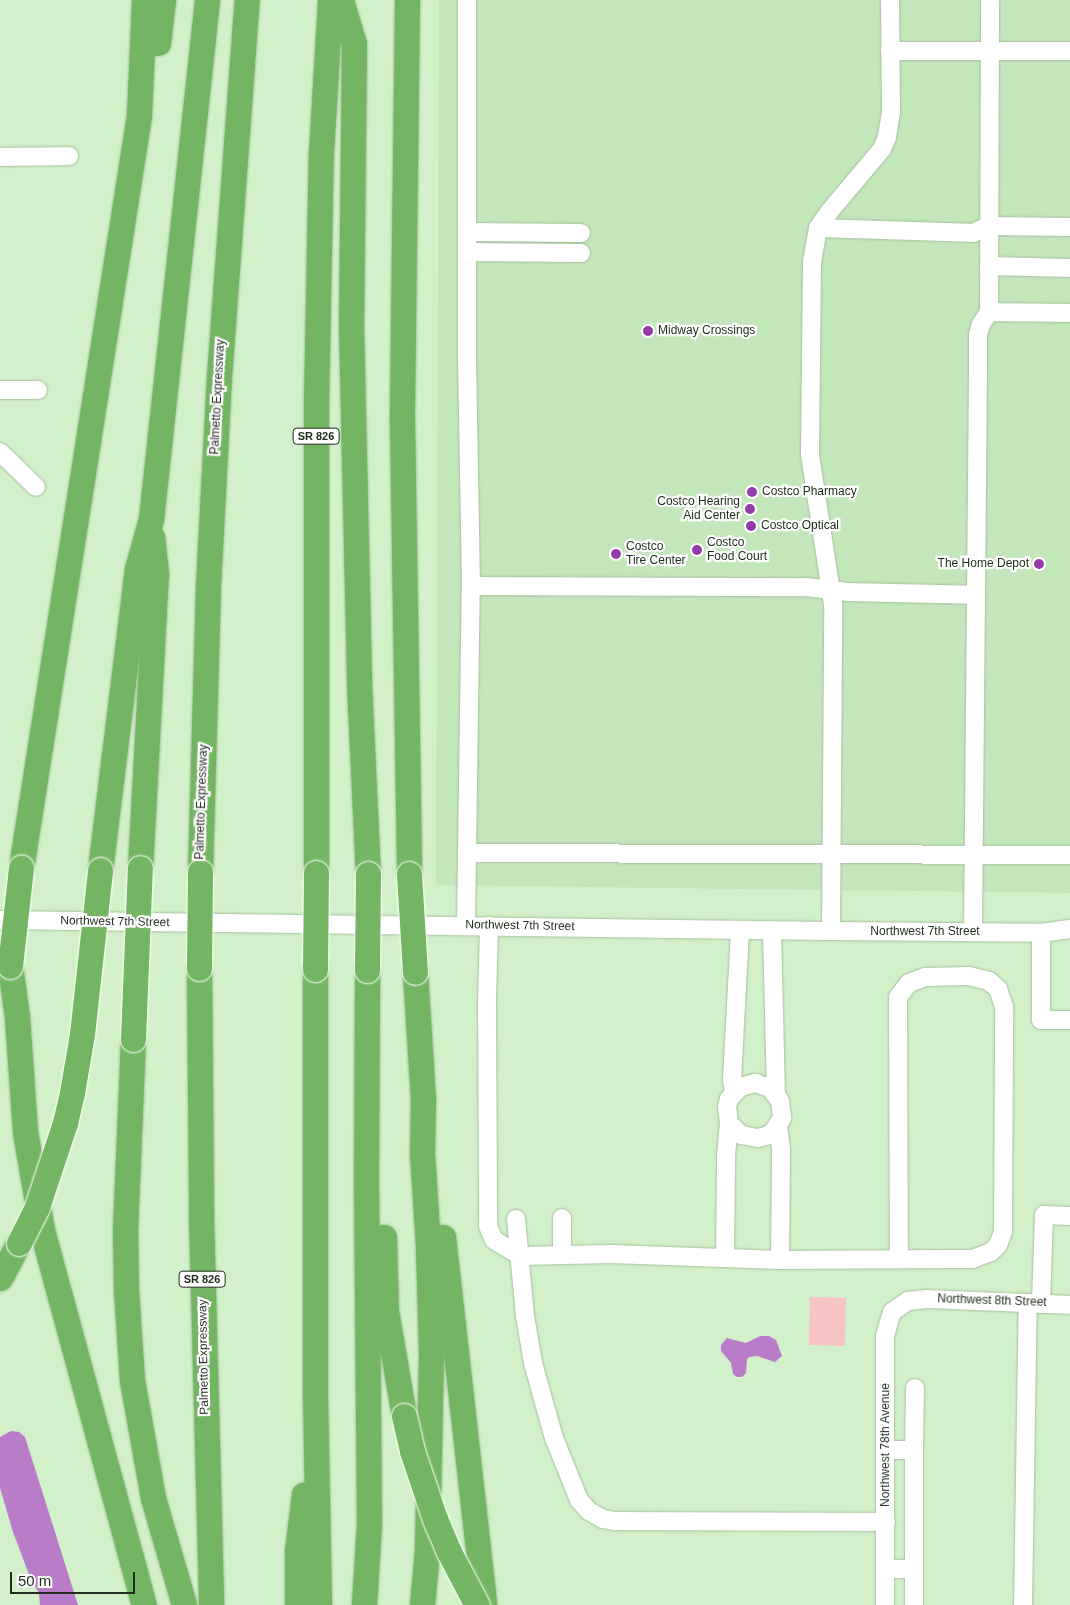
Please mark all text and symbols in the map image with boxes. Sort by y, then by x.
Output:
place label: Midway Crossings [658,324,755,338]
marker: Midway Crossings [642,325,654,337]
street label: Palmetto Expressway [208,339,228,455]
road number: SR 826 [292,428,340,444]
place label: Costco Pharmacy [762,485,857,499]
marker: Costco Pharmacy [746,486,758,498]
place label: Costco Hearing Aid Center [657,495,740,523]
marker: Costco Hearing Aid Center [744,503,756,515]
place label: Costco Optical [761,519,839,533]
marker: Costco Optical [745,520,757,532]
place label: Costco Food Court [707,536,767,564]
place label: Costco Tire Center [626,540,686,568]
marker: Costco Food Court [691,544,703,556]
marker: Costco Tire Center [610,548,622,560]
place label: The Home Depot [938,557,1029,571]
marker: The Home Depot [1033,558,1045,570]
street label: Palmetto Expressway [193,744,211,860]
street label: Northwest 7th Street [60,914,170,930]
street label: Northwest 7th Street [465,918,575,934]
street label: Northwest 7th Street [870,925,980,939]
road number: SR 826 [178,1270,226,1288]
street label: Northwest 8th Street [937,1292,1047,1310]
street label: Palmetto Expressway [196,1299,212,1415]
street label: Northwest 78th Avenue [879,1383,893,1507]
scale bar [12,1562,138,1594]
text: 50 m [18,1572,51,1589]

